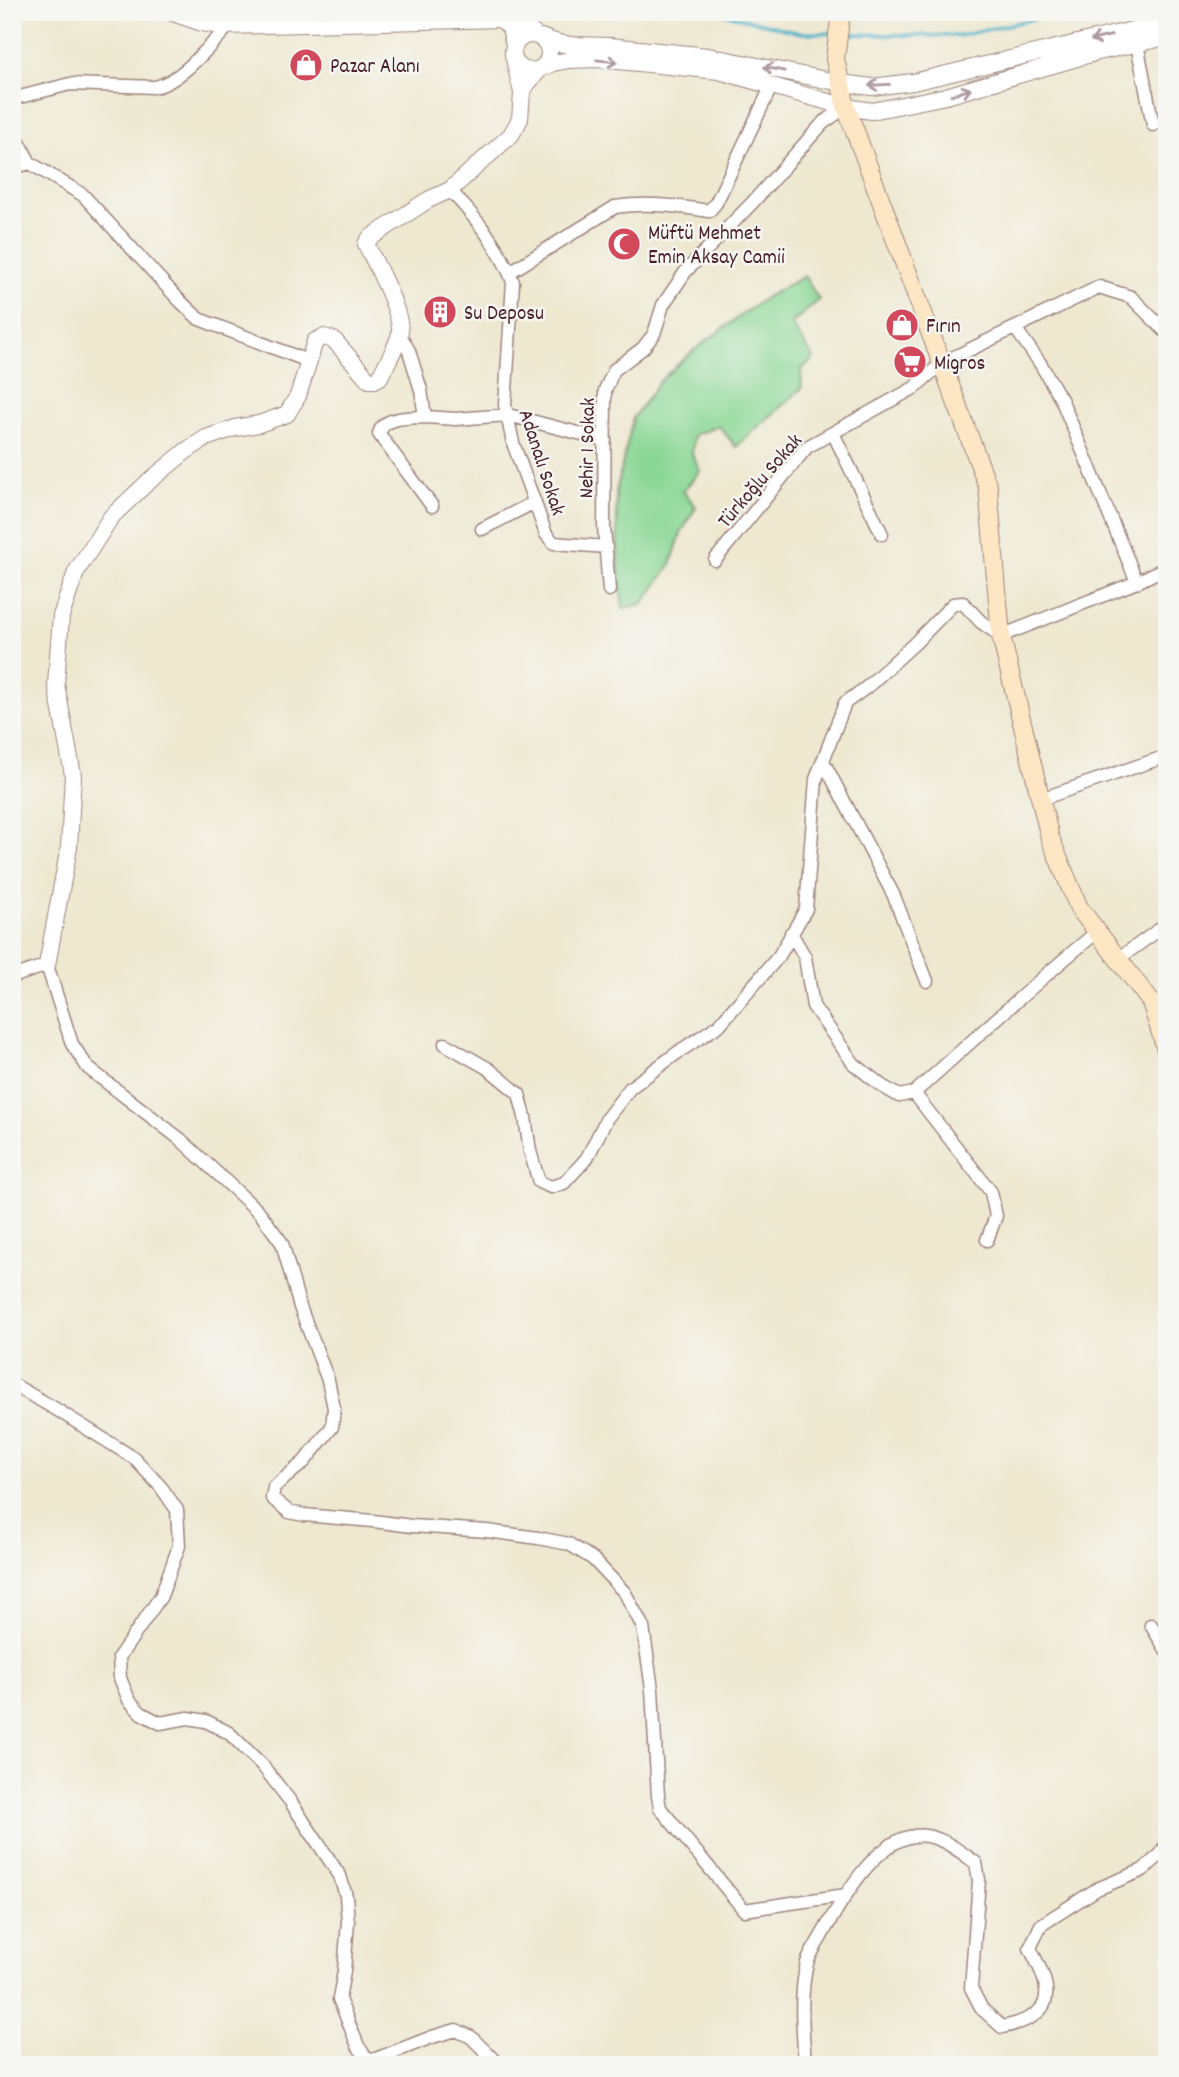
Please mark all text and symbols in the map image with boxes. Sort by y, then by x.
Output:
one-way arrow [1090,31,1113,45]
shop icon: Pazar Alanı [287,46,325,84]
place label: Pazar Alanı [330,53,420,83]
one-way arrow [595,54,618,67]
one-way arrow [763,62,786,76]
one-way arrow [868,79,891,92]
one-way arrow [949,85,972,98]
place label: Müftü Mehmet Emin Aksay Camii [648,220,785,274]
mosque icon: Müftü Mehmet Emin Aksay Camii [605,225,643,263]
building icon: Su Deposu [421,293,459,331]
place label: Su Deposu [464,300,544,330]
shop icon: Fırın [883,306,921,344]
place label: Fırın [926,313,961,343]
supermarket icon: Migros [891,343,929,381]
place label: Migros [934,350,985,380]
street label: Nehir 1 Sokak [573,397,605,499]
street label: Adanalı Sokak [509,406,571,520]
street label: Türkoğlu Sokak [712,428,811,536]

